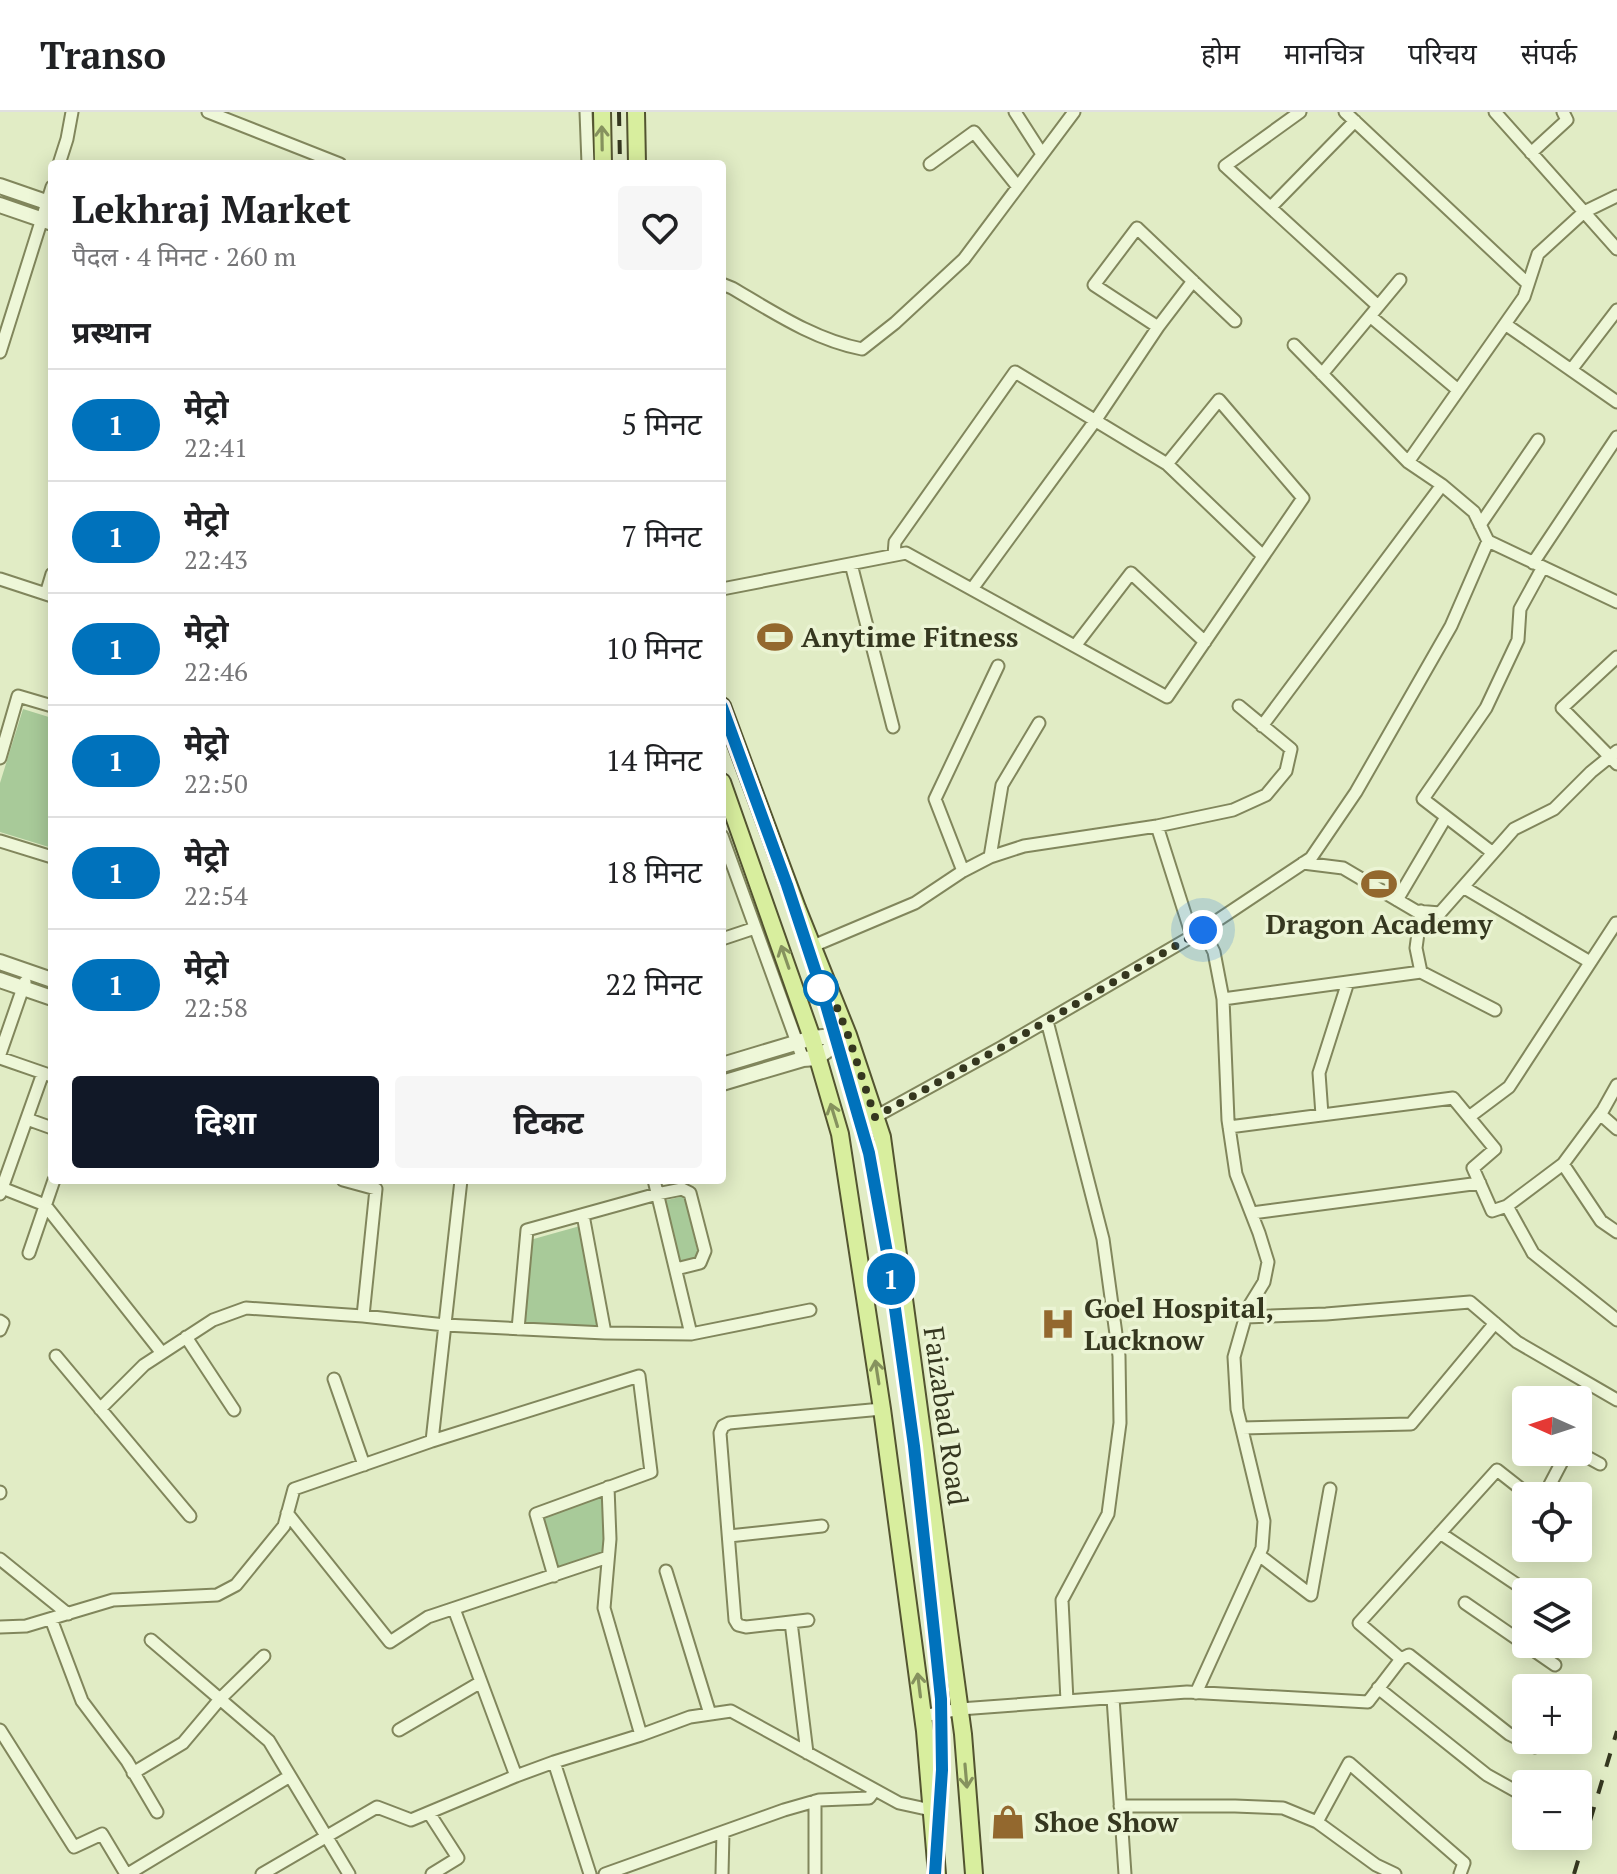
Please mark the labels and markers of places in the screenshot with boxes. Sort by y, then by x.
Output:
sports icon: Anytime Fitness [756,618,794,656]
place label: Anytime Fitness [801,618,1018,655]
sports icon: Dragon Academy [1360,865,1398,903]
place label: Dragon Academy [1265,905,1494,942]
unlabelled marker [804,971,838,1005]
place label: Goel Hospital, Lucknow [1084,1289,1274,1358]
hospital icon: Goel Hospital, Lucknow [1039,1305,1077,1343]
shop icon: Shoe Show [989,1803,1027,1841]
place label: Shoe Show [1034,1803,1180,1840]

